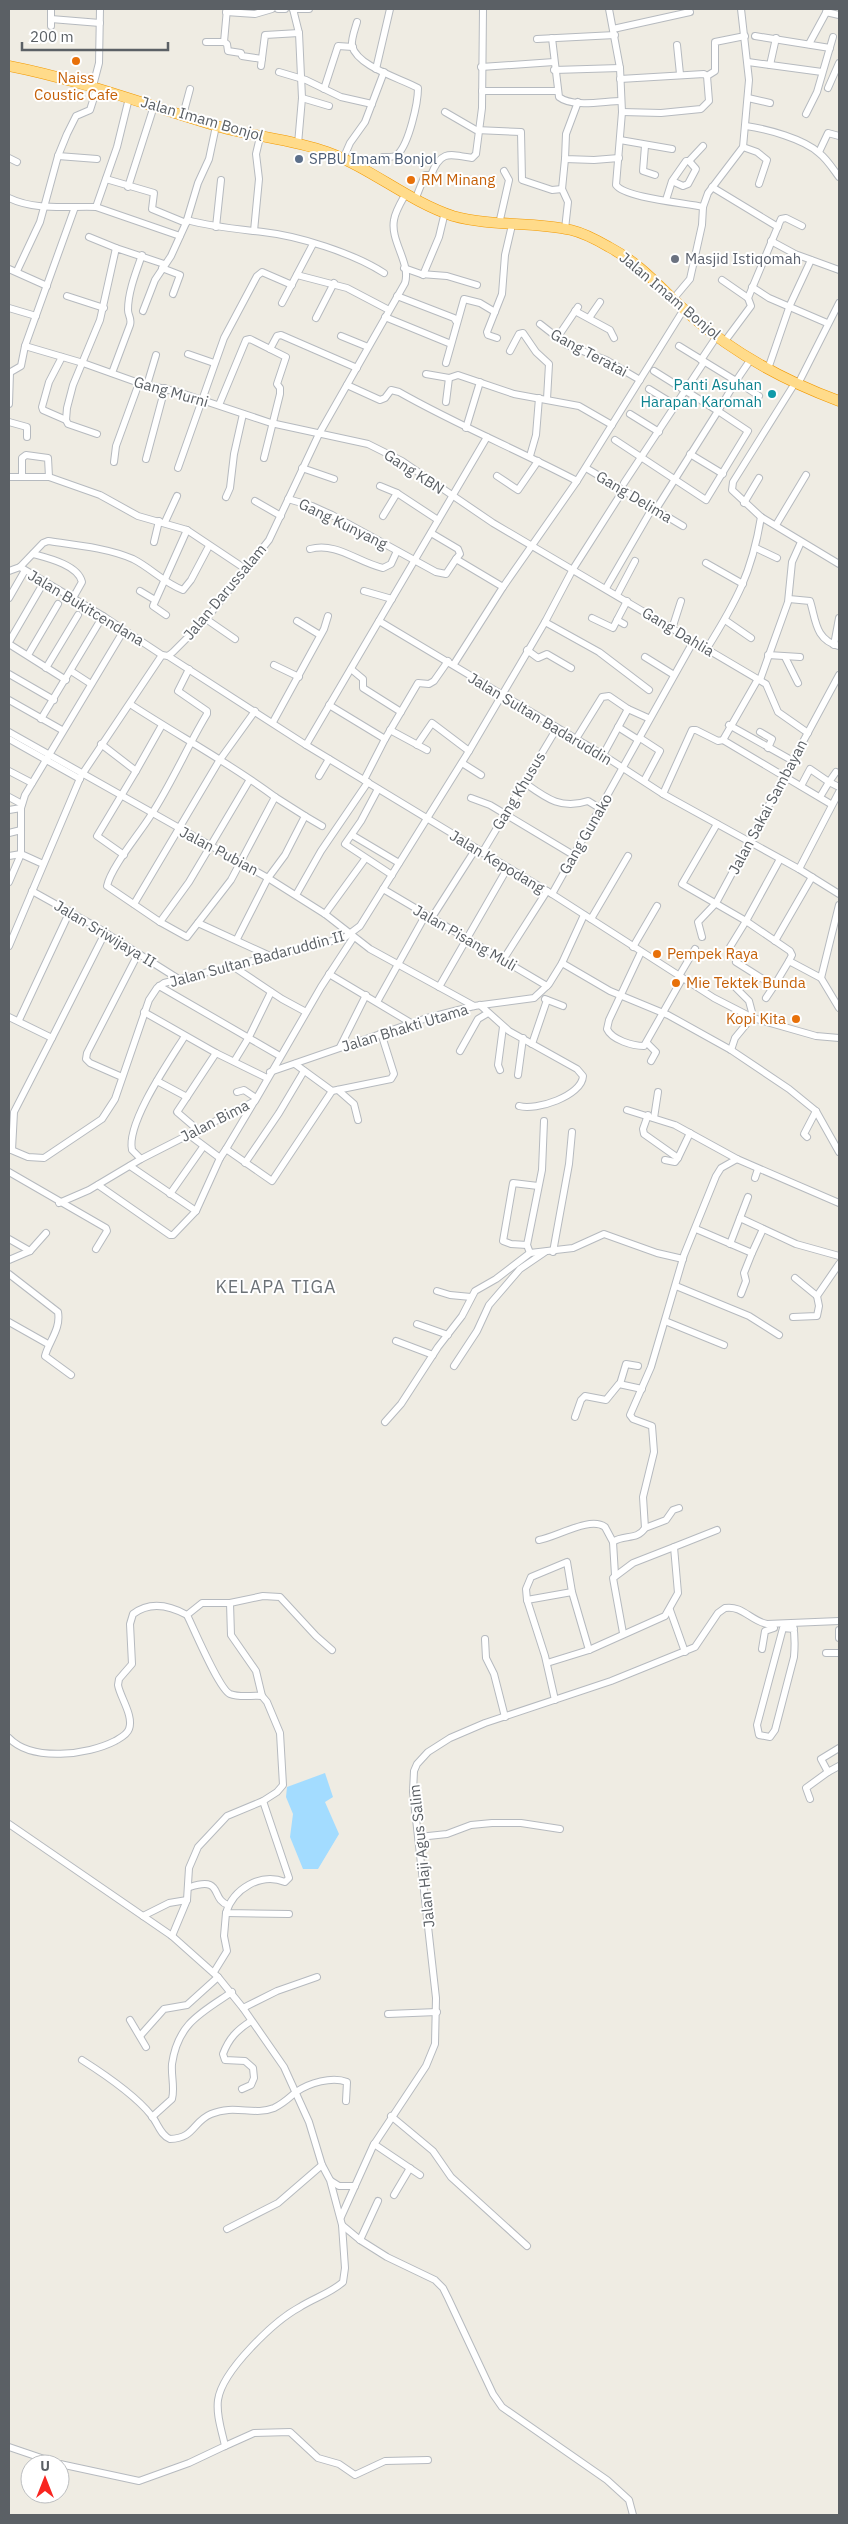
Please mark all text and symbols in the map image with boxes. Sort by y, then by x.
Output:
scale bar [22,20,169,52]
text: 200 m [30,27,74,46]
marker: Naiss Coustic Cafe [70,55,82,67]
place label: Naiss Coustic Cafe [34,68,118,104]
street label: Jalan Imam Bonjol [139,92,266,145]
place label: SPBU Imam Bonjol [309,149,437,168]
marker: SPBU Imam Bonjol [293,153,305,165]
place label: RM Minang [421,170,495,189]
marker: RM Minang [405,174,417,186]
street label: Jalan Imam Bonjol [616,248,725,344]
place label: Masjid Istiqomah [685,249,801,268]
marker: Masjid Istiqomah [669,253,681,265]
street label: Gang Teratai [547,324,631,381]
street label: Gang Murni [132,372,211,411]
place label: Panti Asuhan Harapan Karomah [640,375,762,411]
marker: Panti Asuhan Harapan Karomah [766,388,778,400]
street label: Gang KBN [380,445,448,498]
street label: Gang Delima [593,466,676,527]
street label: Gang Kunyang [296,494,391,553]
street label: Jalan Darussalam [179,540,270,644]
street label: Jalan Bukitcendana [25,565,148,650]
street label: Gang Dahlia [639,603,718,661]
street label: Jalan Sultan Badaruddin [465,668,616,769]
street label: Jalan Sakai Sambayan [724,736,811,877]
street label: Gang Khusus [488,748,549,833]
street label: Gang Gunako [555,790,616,877]
street label: Jalan Pubian [177,822,262,879]
street label: Jalan Kepodang [446,826,548,897]
street label: Jalan Sriwijaya II [51,896,160,971]
street label: Jalan Pisang Muli [410,900,520,975]
street label: Jalan Sultan Badaruddin II [167,926,346,991]
place label: Pempek Raya [667,944,758,963]
marker: Pempek Raya [651,948,663,960]
place label: Mie Tektek Bunda [686,973,806,992]
marker: Mie Tektek Bunda [670,977,682,989]
street label: Jalan Bhakti Utama [339,999,470,1056]
place label: Kopi Kita [726,1009,786,1028]
marker: Kopi Kita [790,1013,802,1025]
street label: Jalan Bima [177,1095,252,1146]
district label: KELAPA TIGA [215,1275,337,1298]
street label: Jalan Haji Agus Salim [405,1783,438,1929]
north arrow [20,2454,70,2504]
text: U [40,2457,50,2475]

